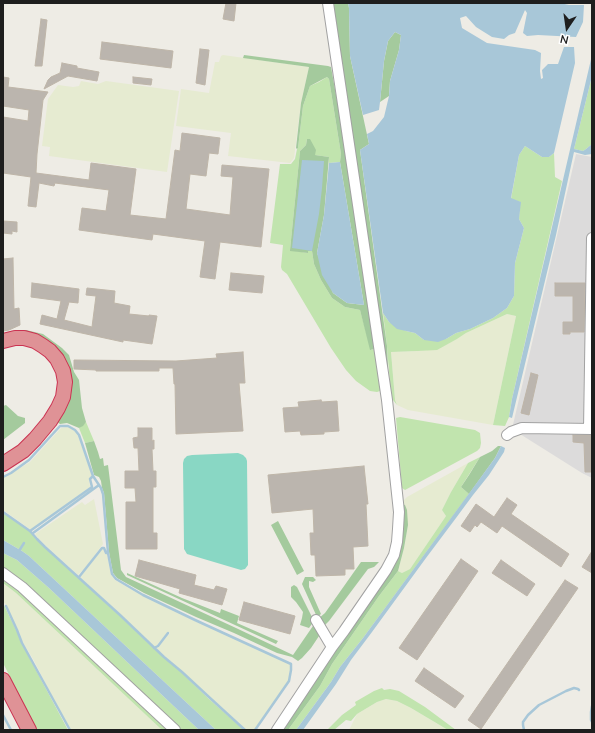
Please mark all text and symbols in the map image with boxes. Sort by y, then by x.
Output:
north arrow [547,8,587,48]
text: N [559,32,570,47]

